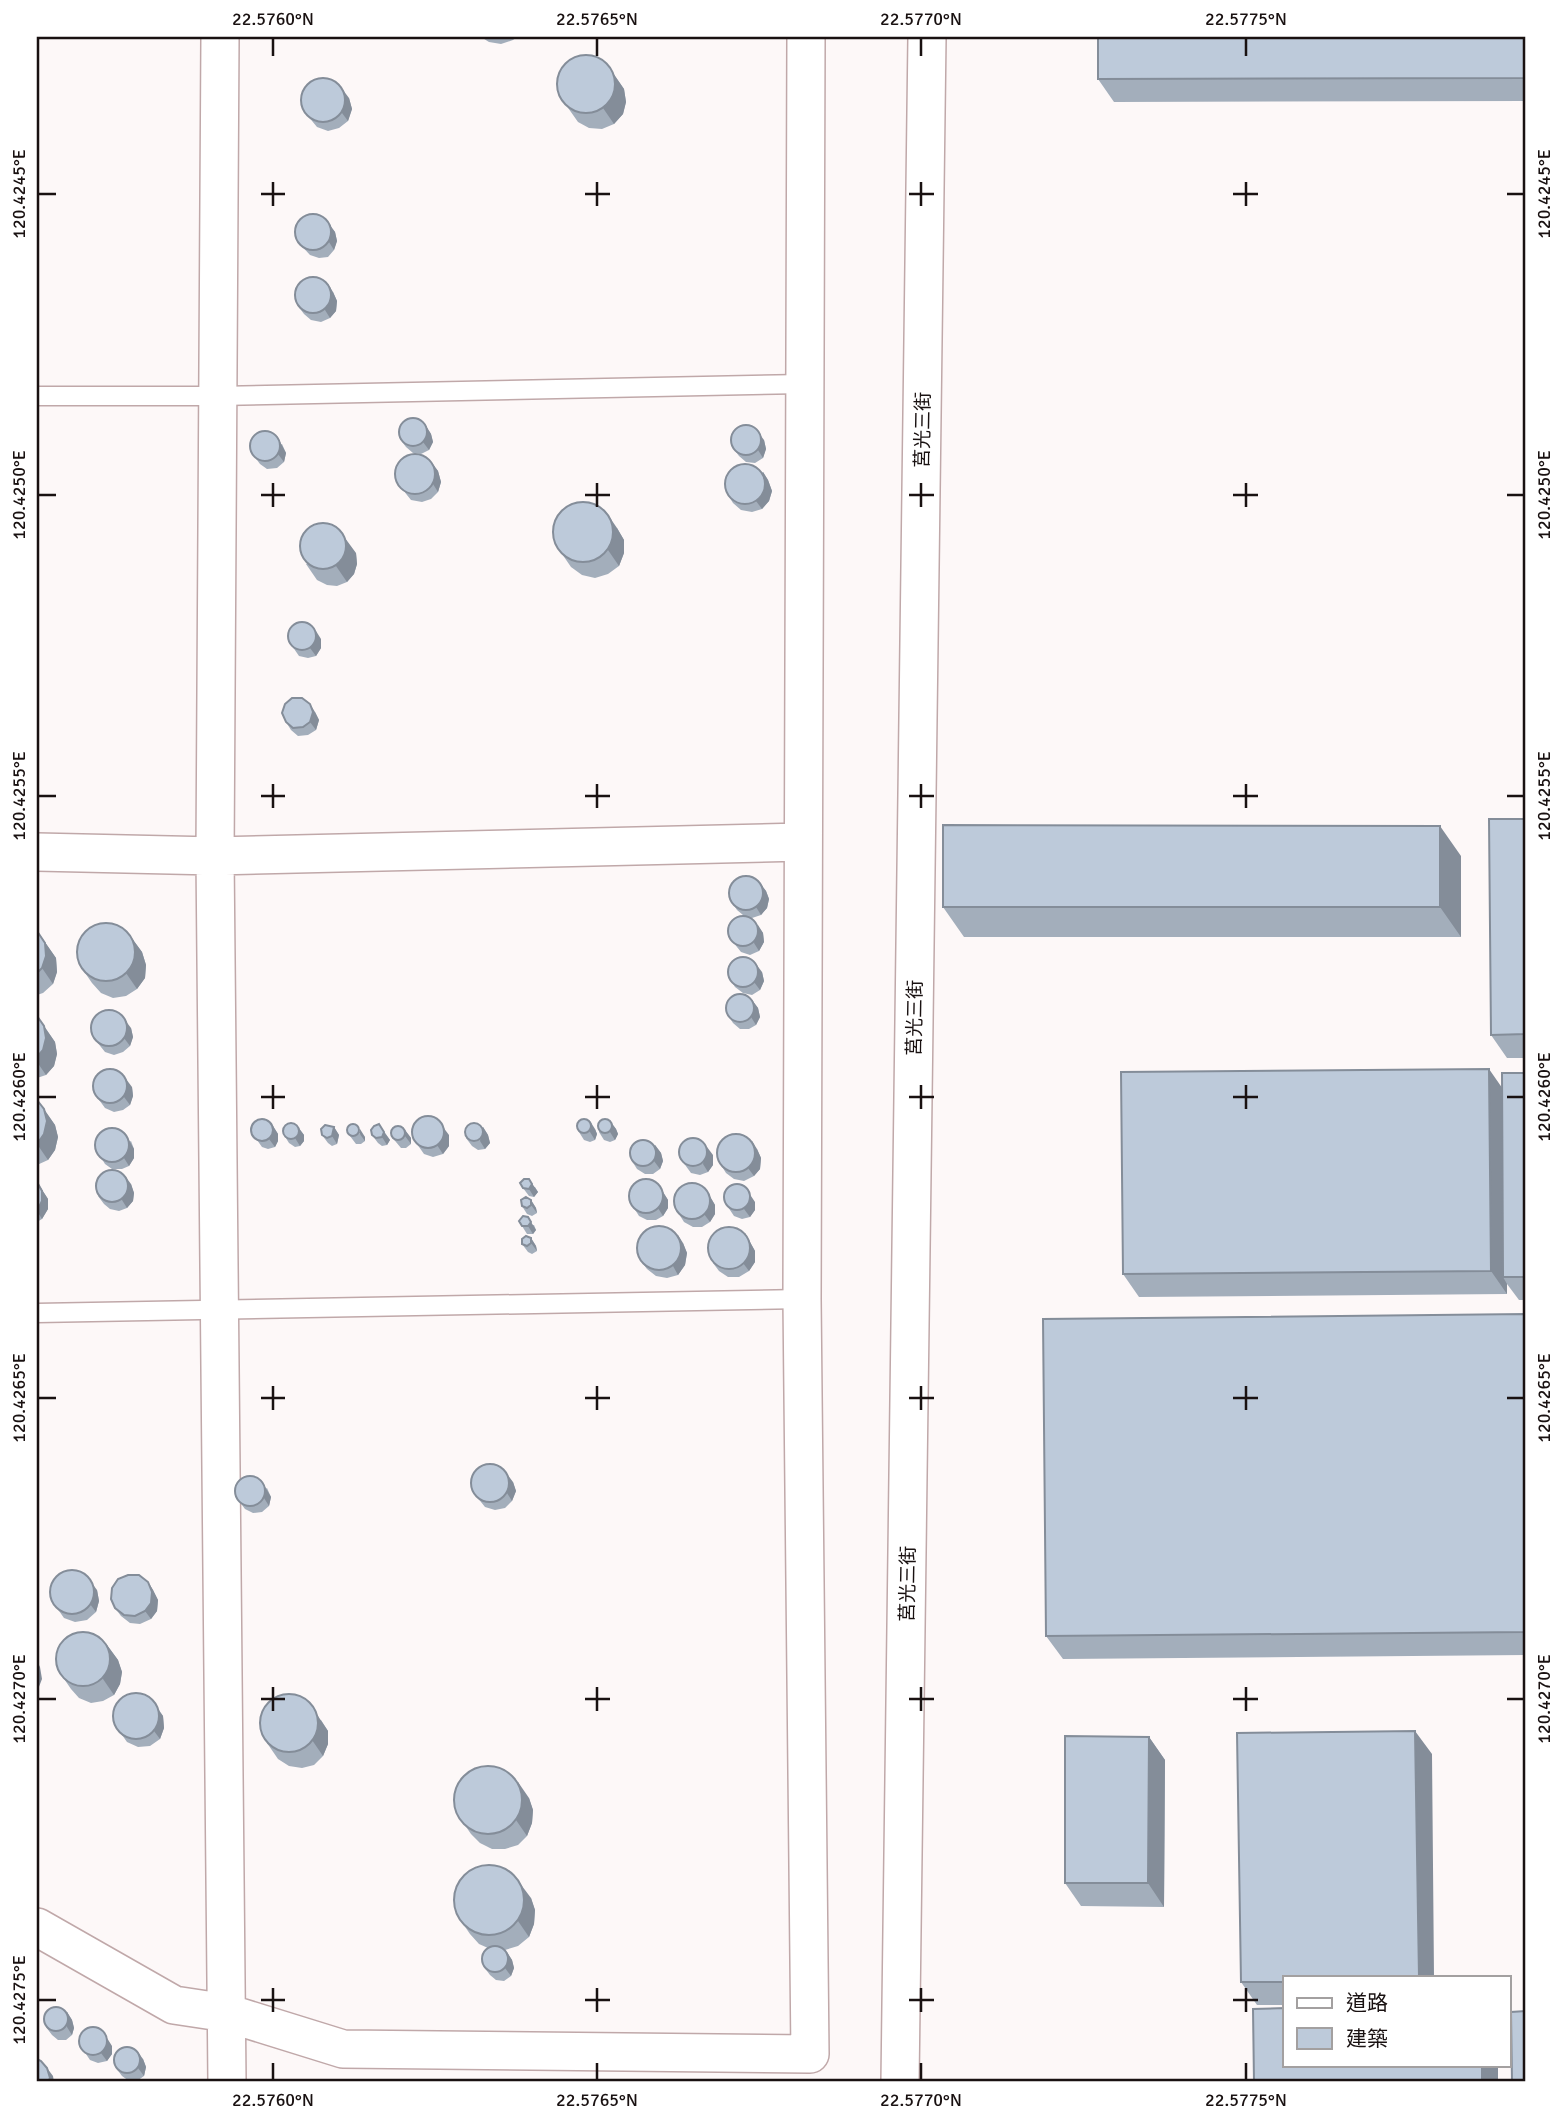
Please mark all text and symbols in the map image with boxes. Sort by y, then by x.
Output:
text: 22.5760°N [232,8,314,30]
text: 22.5765°N [556,8,638,30]
text: 22.5770°N [880,8,962,30]
text: 22.5775°N [1205,8,1287,30]
text: 120.4245°E [8,149,30,239]
text: 120.4245°E [1533,149,1555,239]
street label: 莒光三街 [910,392,936,468]
text: 120.4250°E [8,450,30,540]
text: 120.4250°E [1533,450,1555,540]
text: 120.4255°E [8,751,30,841]
text: 120.4255°E [1533,751,1555,841]
street label: 莒光三街 [902,980,928,1056]
text: 120.4260°E [8,1052,30,1142]
text: 120.4260°E [1533,1052,1555,1142]
text: 120.4265°E [8,1353,30,1443]
text: 120.4265°E [1533,1353,1555,1443]
street label: 莒光三街 [895,1546,921,1622]
text: 120.4270°E [8,1654,30,1744]
text: 120.4270°E [1533,1654,1555,1744]
text: 120.4275°E [8,1955,30,2045]
legend [1283,1976,1510,2066]
text: 道路 [1346,1990,1388,2016]
text: 建築 [1346,2026,1388,2052]
text: 22.5760°N [232,2089,314,2111]
text: 22.5765°N [556,2089,638,2111]
text: 22.5770°N [880,2089,962,2111]
text: 22.5775°N [1205,2089,1287,2111]

